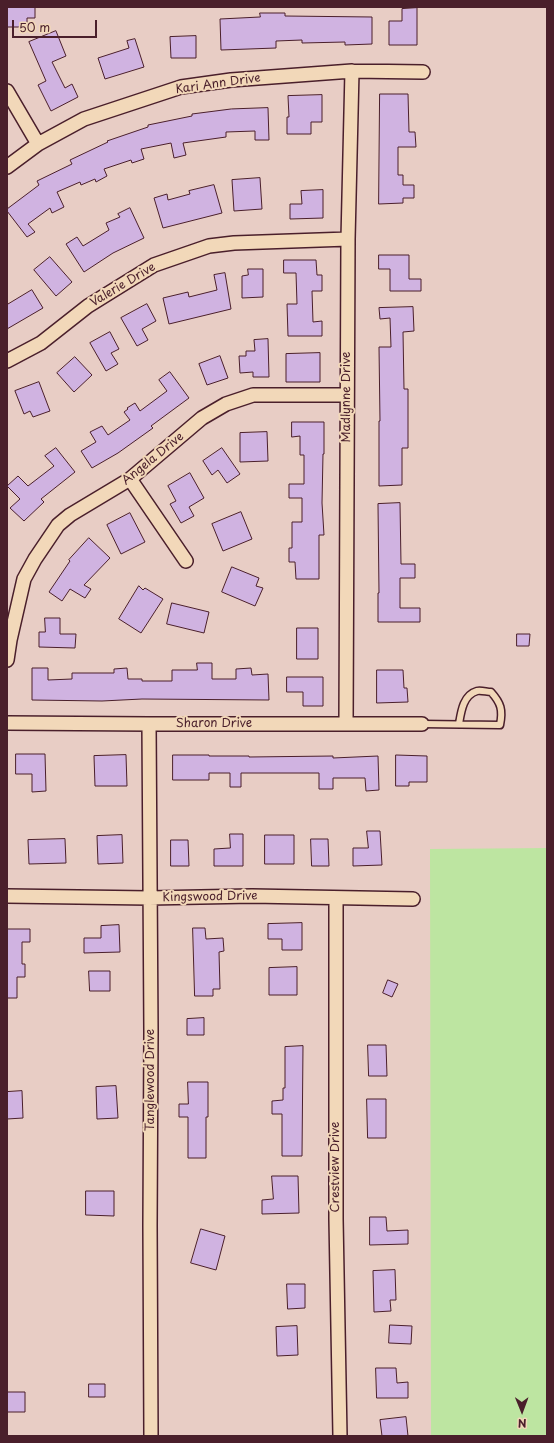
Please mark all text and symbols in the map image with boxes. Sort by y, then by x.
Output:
scale bar [14,12,99,38]
text: 50 m [19,18,50,36]
street label: Kari Ann Drive [174,71,262,97]
street label: Valerie Drive [88,260,158,310]
street label: Madlynne Drive [340,352,354,442]
street label: Angela Drive [119,430,187,488]
street label: Sharon Drive [176,717,252,731]
street label: Kingswood Drive [162,889,258,905]
street label: Tanglewood Drive [144,1029,158,1131]
street label: Crestview Drive [329,1122,343,1212]
north arrow [502,1391,542,1431]
text: N [518,1415,527,1432]

